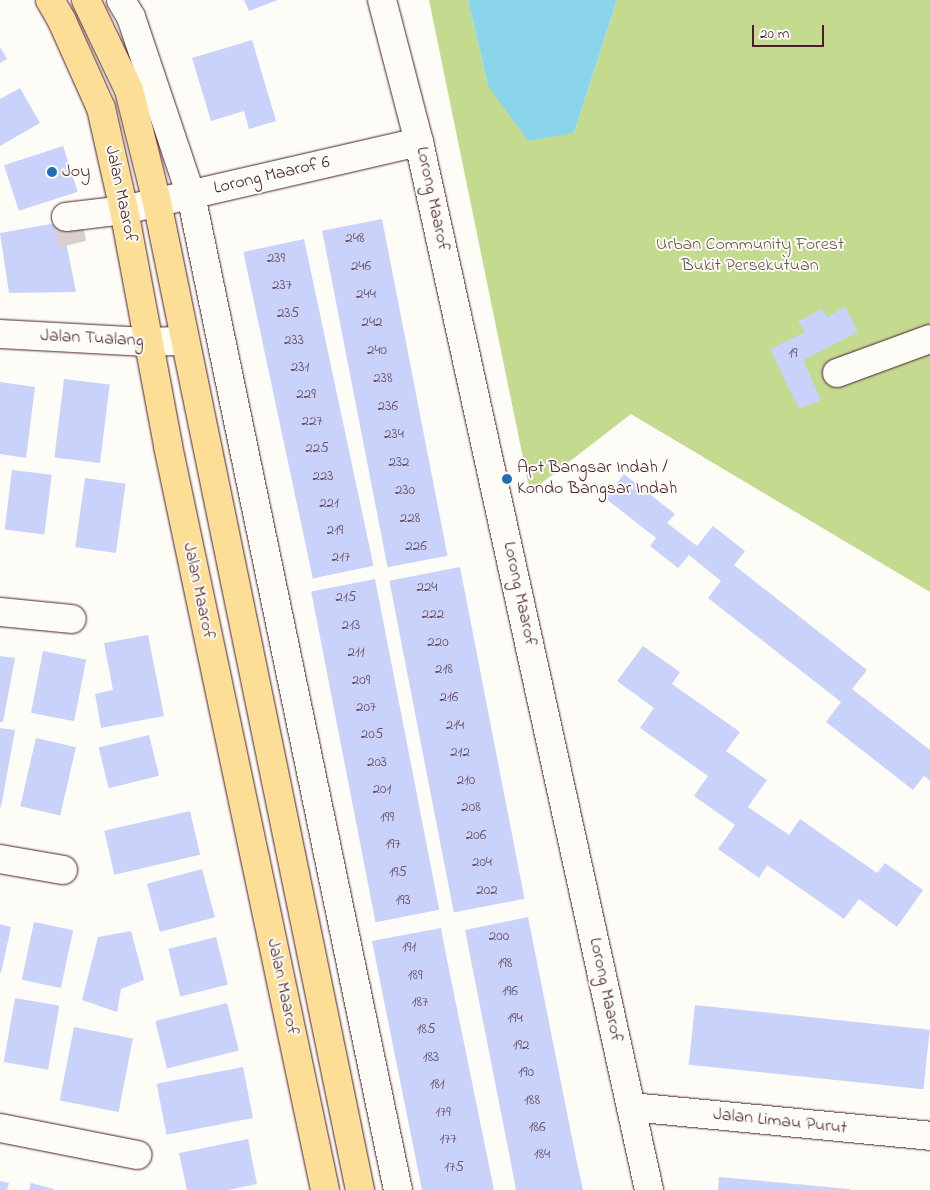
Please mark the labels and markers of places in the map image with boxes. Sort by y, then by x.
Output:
place label: Joy [62,161,90,183]
marker: Joy [46,166,58,178]
place label: Apt Bangsar Indah / Kondo Bangsar Indah [517,458,677,500]
marker: Apt Bangsar Indah / Kondo Bangsar Indah [501,473,513,485]

